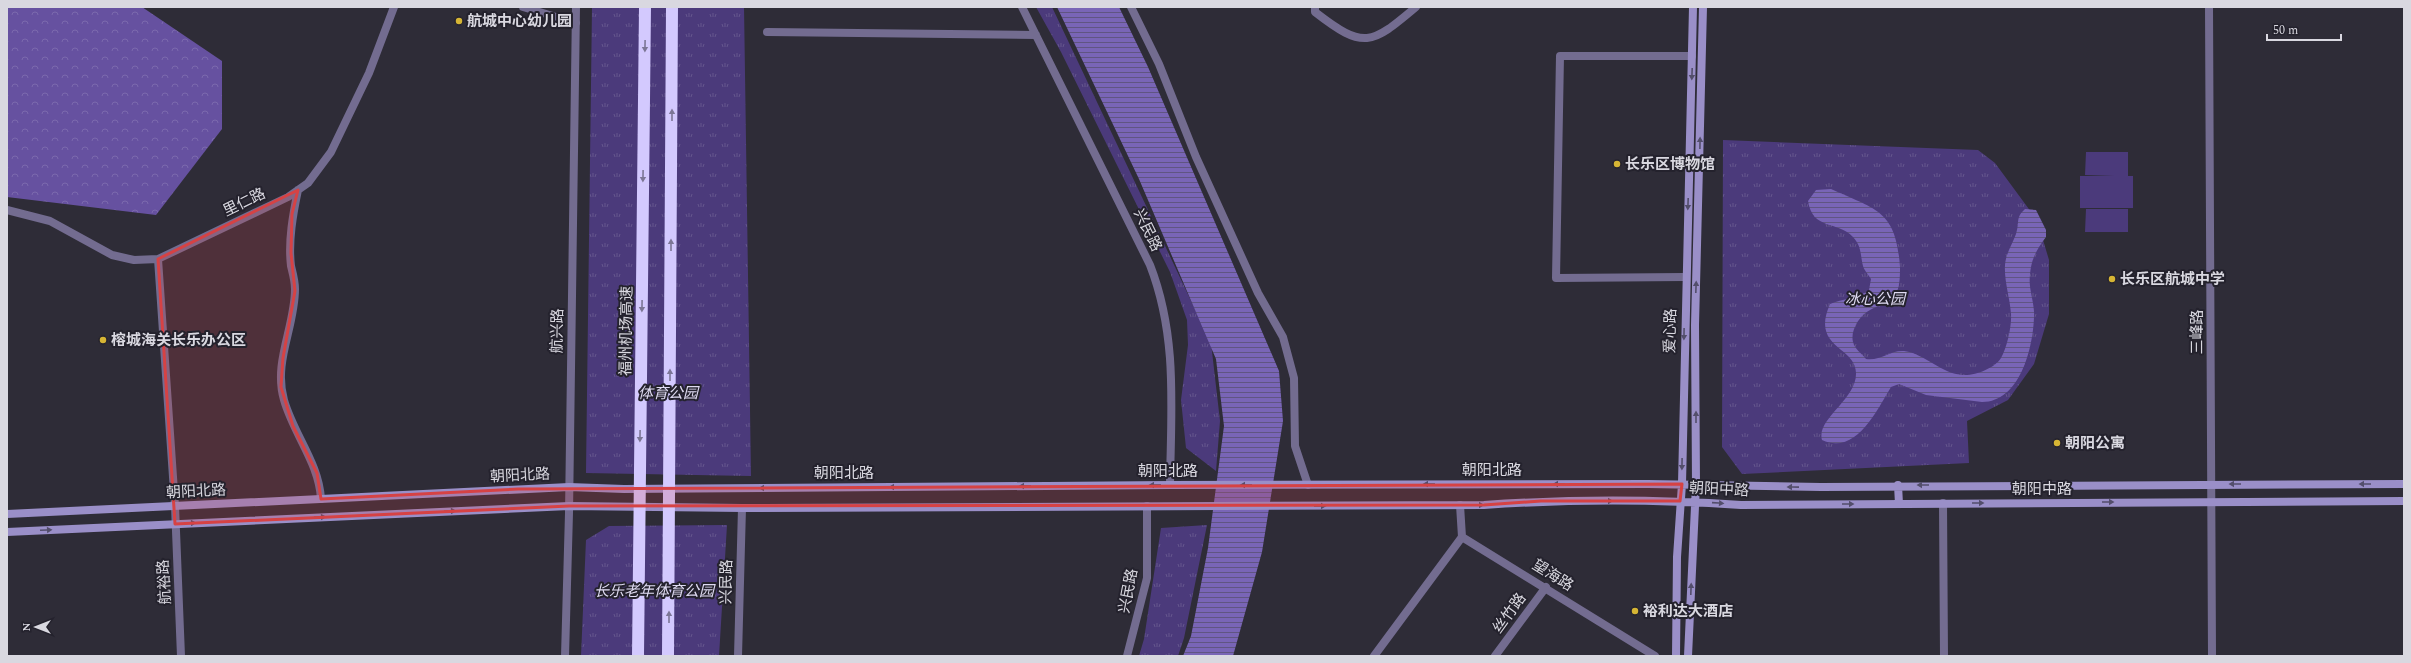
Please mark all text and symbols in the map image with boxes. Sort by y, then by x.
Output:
place label: 航城中心幼儿园 [467,10,572,33]
marker: 航城中心幼儿园 [454,16,464,26]
scale bar [2267,16,2341,42]
text: 50 m [2273,21,2298,40]
one-way arrow [642,40,648,53]
one-way arrow [1689,68,1695,81]
one-way arrow [669,108,675,121]
one-way arrow [1697,136,1703,149]
place label: 长乐区博物馆 [1625,153,1715,176]
marker: 长乐区博物馆 [1612,159,1622,169]
one-way arrow [640,170,646,183]
street label: 里仁路 [219,182,269,223]
one-way arrow [1684,198,1691,210]
street label: 兴民路 [1127,205,1168,255]
one-way arrow [668,238,674,251]
place label: 长乐区航城中学 [2120,268,2225,291]
marker: 长乐区航城中学 [2107,274,2117,284]
one-way arrow [1693,280,1699,293]
street label: 福州机场高速 [614,286,639,376]
park label: 冰心公园 [1845,288,1907,311]
one-way arrow [639,300,645,313]
street label: 航兴路 [546,308,569,354]
street label: 爱心路 [1659,308,1682,354]
street label: 三峰路 [2186,309,2209,355]
one-way arrow [1681,328,1688,340]
place label: 榕城海关长乐办公区 [111,329,246,352]
marker: 榕城海关长乐办公区 [98,335,108,345]
one-way arrow [667,368,673,381]
park label: 体育公园 [638,382,700,405]
one-way arrow [1693,410,1699,423]
one-way arrow [637,430,643,443]
place label: 朝阳公寓 [2065,432,2125,455]
marker: 朝阳公寓 [2052,438,2062,448]
one-way arrow [1679,458,1685,471]
street label: 朝阳北路 [1462,459,1522,482]
street label: 朝阳北路 [1138,460,1198,483]
street label: 朝阳北路 [489,462,551,489]
street label: 朝阳北路 [814,462,874,485]
street label: 朝阳中路 [1688,476,1750,503]
street label: 朝阳北路 [165,478,227,505]
street label: 朝阳中路 [2012,478,2072,501]
one-way arrow [1423,481,1435,488]
one-way arrow [1552,481,1565,487]
one-way arrow [2228,481,2241,487]
one-way arrow [2358,481,2371,487]
one-way arrow [1148,482,1161,488]
one-way arrow [1239,482,1252,488]
one-way arrow [1916,482,1929,488]
one-way arrow [1018,483,1031,489]
one-way arrow [888,484,901,490]
one-way arrow [1786,484,1799,490]
one-way arrow [758,485,771,491]
one-way arrow [1601,498,1614,504]
one-way arrow [2102,499,2115,505]
one-way arrow [1712,500,1724,507]
one-way arrow [1972,500,1985,506]
one-way arrow [1842,501,1855,507]
one-way arrow [1472,502,1485,508]
one-way arrow [1314,503,1327,509]
one-way arrow [444,508,456,515]
one-way arrow [314,514,326,521]
one-way arrow [184,520,196,527]
one-way arrow [40,527,53,533]
street label: 望海路 [1528,554,1578,597]
street label: 航裕路 [152,559,177,605]
street label: 兴民路 [715,559,738,605]
street label: 兴民路 [1113,567,1144,615]
park label: 长乐老年体育公园 [594,580,716,603]
one-way arrow [1687,583,1694,595]
street label: 丝竹路 [1487,588,1532,638]
place label: 裕利达大酒店 [1643,600,1733,623]
marker: 裕利达大酒店 [1630,606,1640,616]
north arrow [16,607,56,647]
one-way arrow [666,610,672,623]
text: N [18,622,35,631]

